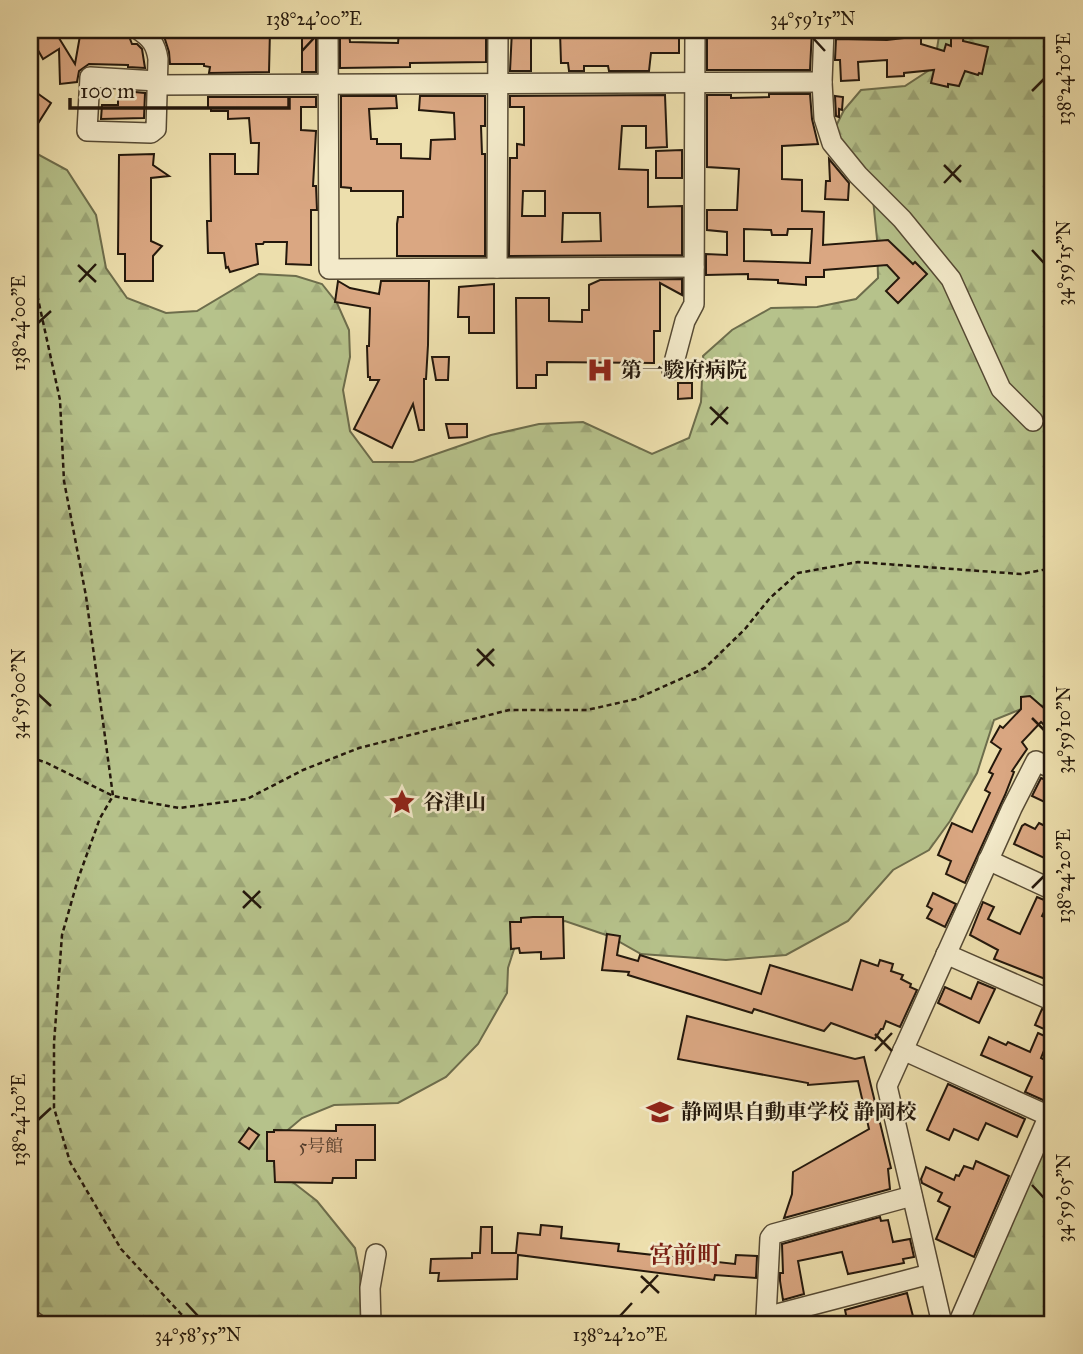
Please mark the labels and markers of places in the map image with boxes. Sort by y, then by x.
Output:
hospital icon: 第一駿府病院 [585,355,615,385]
place label: 第一駿府病院 [621,357,747,383]
place icon: 谷津山 [387,787,417,817]
place label: 谷津山 [423,789,486,815]
school or university icon: 静岡県自動車学校 静岡校 [645,1097,675,1127]
place label: 静岡県自動車学校 静岡校 [681,1099,917,1125]

